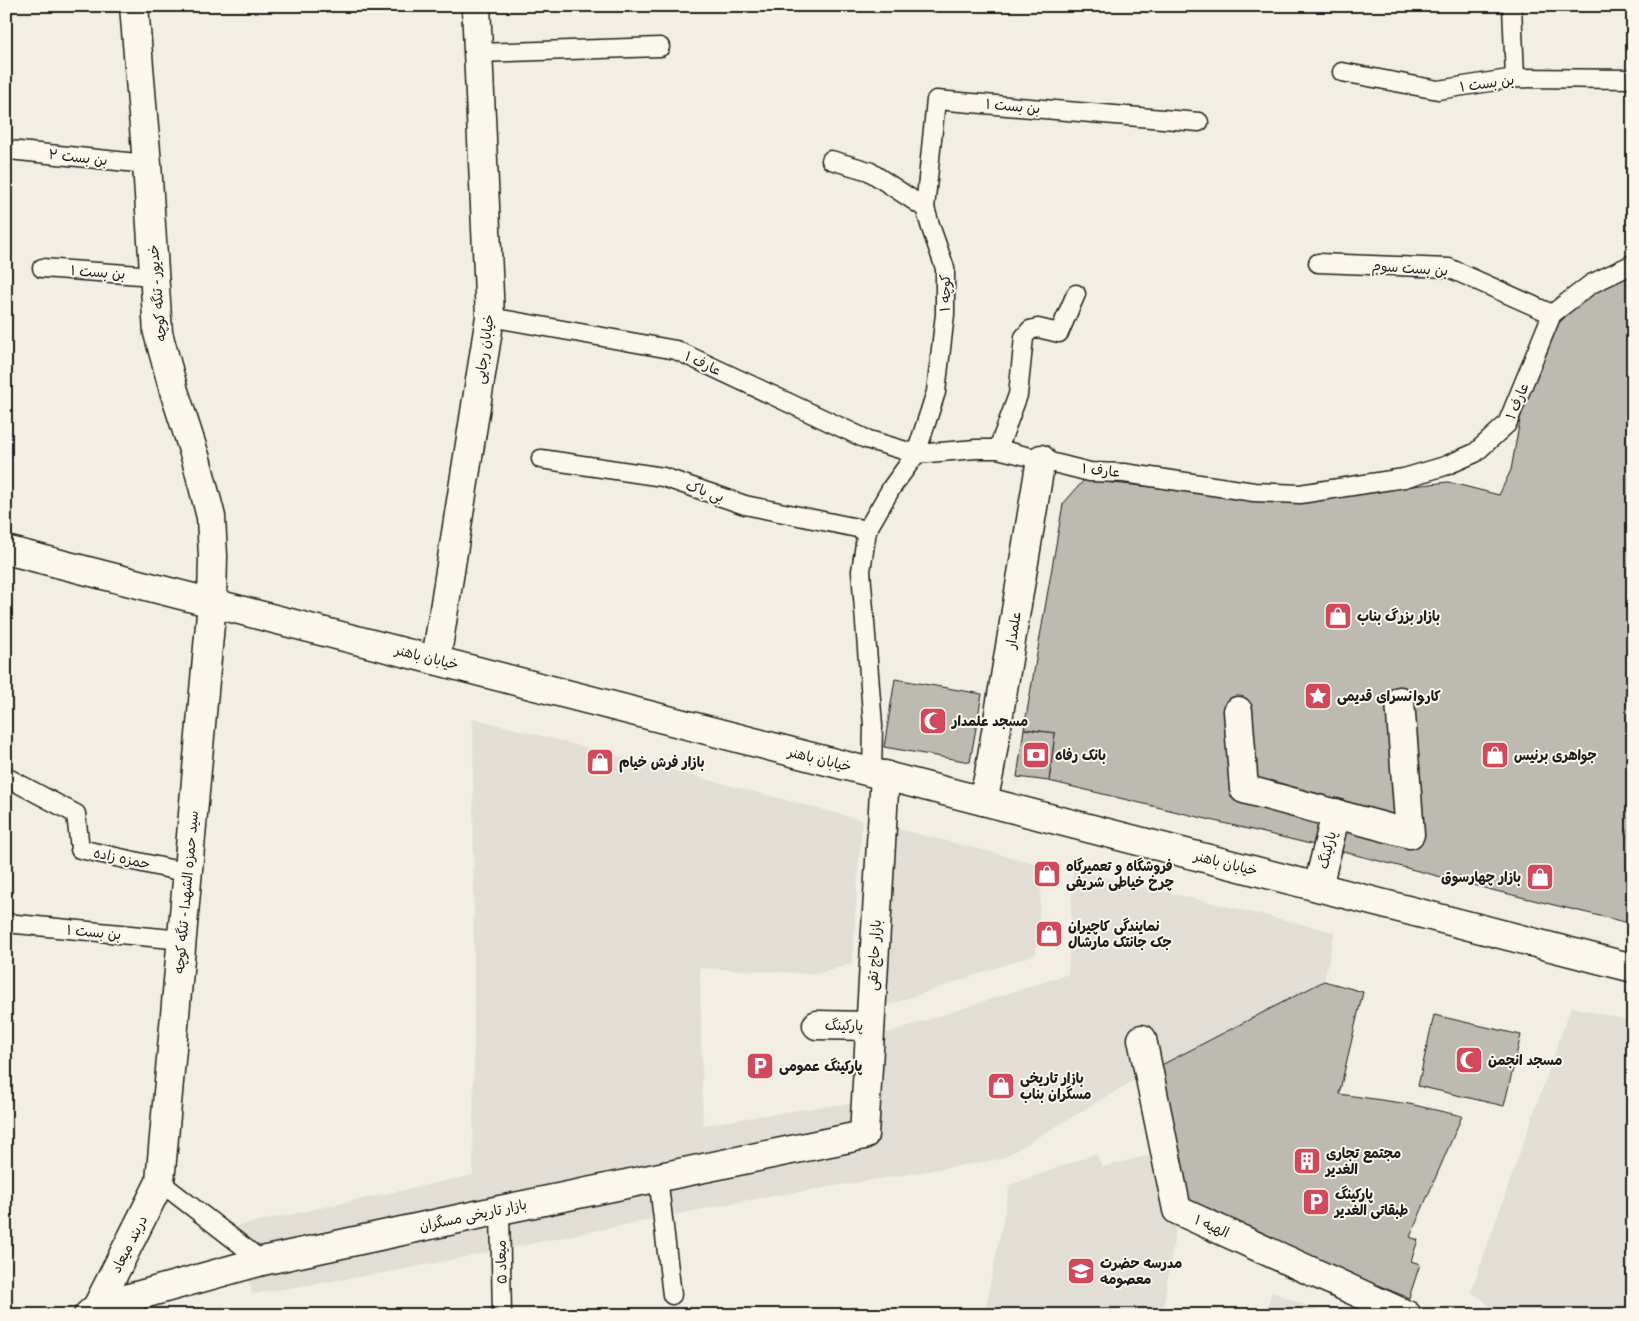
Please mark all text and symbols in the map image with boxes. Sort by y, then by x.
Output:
street label: بن بست ۱ [1459,71,1515,96]
street label: بن بست ۱ [985,96,1041,117]
street label: بن بست ۲ [48,146,108,169]
street label: خدیور - تنگه کوچه [145,244,171,342]
street label: بن بست سوم [1371,257,1449,283]
street label: بن بست ۱ [70,262,126,283]
street label: کوچه ۱ [937,274,955,312]
street label: خیابان رجایی [471,313,498,385]
street label: عارف ۱ [682,348,724,379]
street label: عارف ۱ [1502,380,1533,422]
street label: عارف ۱ [1081,460,1121,481]
street label: بی باک [683,477,726,506]
shop icon: بازار بزرگ بناب [1323,601,1353,631]
place label: بازار بزرگ بناب [1357,607,1440,625]
street label: علمدار [1002,611,1025,651]
street label: خیابان باهنر [392,641,460,674]
place icon: کاروانسرای قدیمی [1303,681,1333,711]
place label: کاروانسرای قدیمی [1337,688,1441,706]
mosque icon: مسجد علمدار [918,706,948,736]
place label: مسجد علمدار [950,713,1028,730]
bank icon: بانک رفاه [1021,740,1051,770]
shop icon: جواهری برنیس [1480,740,1510,770]
street label: خیابان باهنر [785,743,853,776]
shop icon: بازار فرش خیام [585,747,615,777]
place label: بانک رفاه [1055,747,1106,764]
place label: جواهری برنیس [1514,747,1597,765]
place label: بازار فرش خیام [619,754,705,773]
street label: سید حمزه الشهدا - تنگه کوچه [171,810,203,974]
street label: پارکینگ [1315,830,1341,871]
street label: حمزه زاده [92,844,152,873]
street label: خیابان باهنر [1191,847,1259,880]
place label: فروشگاه و تعمیرگاه چرخ خیاطی شریفی [1066,857,1174,891]
shop icon: فروشگاه و تعمیرگاه چرخ خیاطی شریفی [1032,859,1062,889]
shop icon: بازار چهارسوق [1525,862,1555,892]
place label: بازار چهارسوق [1441,869,1521,887]
place label: نمایندگی کاچیران جک جانتک مارشال [1068,917,1172,951]
street label: بازار حاج تقی [864,919,886,991]
shop icon: نمایندگی کاچیران جک جانتک مارشال [1034,919,1064,949]
street label: بن بست ۱ [66,922,122,943]
street label: پارکینگ [825,1017,863,1035]
mosque icon: مسجد انجمن [1454,1045,1484,1075]
parking icon: پارکینگ عمومی [745,1051,775,1081]
place label: مسجد انجمن [1488,1052,1562,1069]
place label: پارکینگ عمومی [779,1057,862,1076]
place label: بازار تاریخی مسگران بناب [1020,1070,1091,1103]
shop icon: بازار تاریخی مسگران بناب [986,1071,1016,1101]
place label: مجتمع تجاری الغدیر [1324,1145,1401,1178]
building icon: مجتمع تجاری الغدیر [1292,1146,1322,1176]
place label: پارکینگ طبقاتی الغدیر [1333,1185,1408,1219]
parking icon: پارکینگ طبقاتی الغدیر [1301,1187,1331,1217]
street label: بازار تاریخی مسگران [418,1196,528,1235]
street label: الهیه ۱ [1192,1211,1232,1242]
street label: دربند میعاد [108,1213,151,1276]
street label: میعاد ۵ [493,1240,510,1284]
place label: مدرسه حضرت معصومه [1100,1255,1182,1289]
school or university icon: مدرسه حضرت معصومه [1066,1256,1096,1286]

